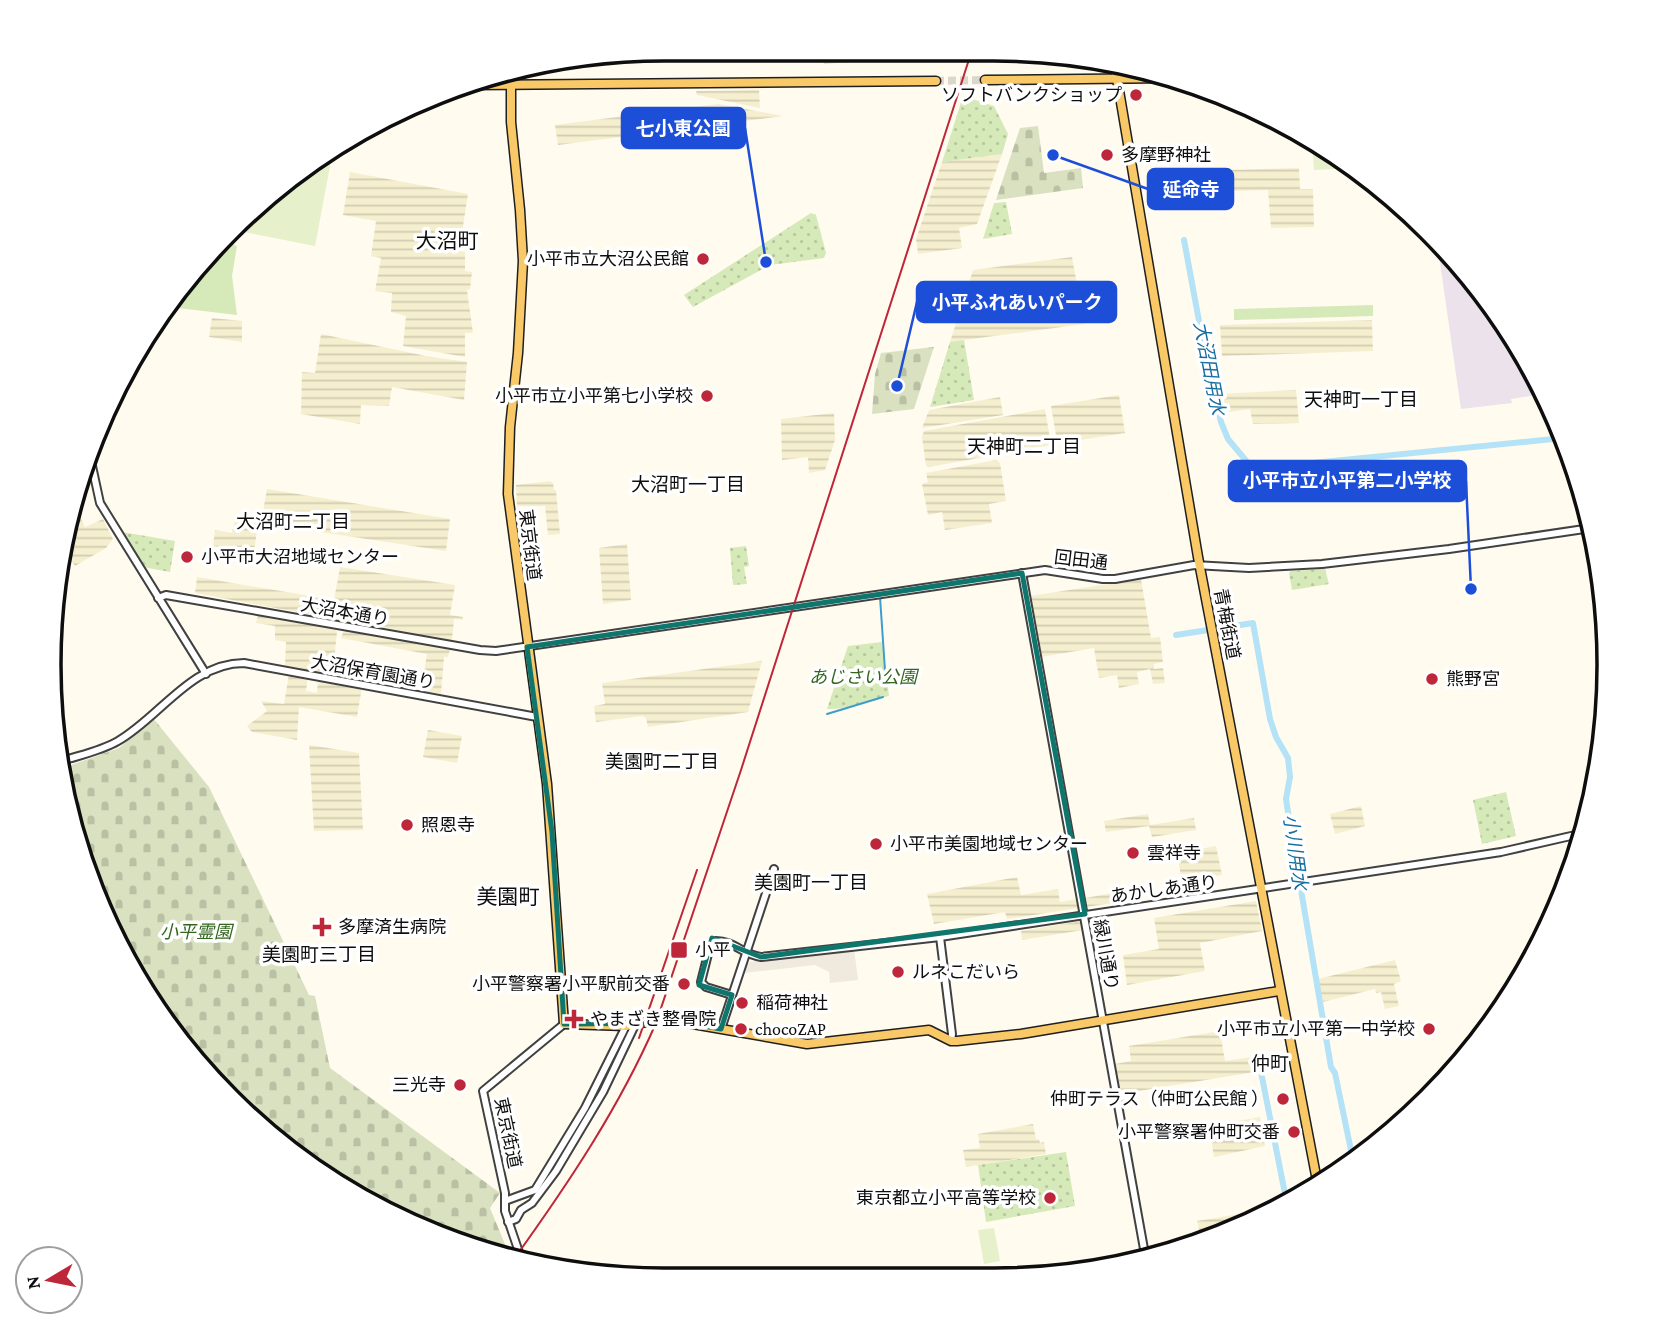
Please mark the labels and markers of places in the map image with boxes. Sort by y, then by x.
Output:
place label: ソフトバンクショップ [941,85,1122,105]
marker: ソフトバンクショップ [1128,87,1144,103]
callout: 七小東公園 [622,108,745,148]
place label: 多摩野神社 [1121,145,1211,165]
marker: 多摩野神社 [1099,147,1115,163]
callout: 延命寺 [1148,169,1233,209]
place label: 小平市立大沼公民館 [527,249,689,269]
marker: 小平市立大沼公民館 [695,251,711,267]
callout: 小平ふれあいパーク [917,282,1116,322]
place label: 小平市立小平第七小学校 [495,386,693,406]
marker: 小平市立小平第七小学校 [699,388,715,404]
callout: 小平市立小平第二小学校 [1229,461,1466,501]
place label: 小平市大沼地域センター [201,547,399,567]
marker: 小平市大沼地域センター [179,549,195,565]
place label: 熊野宮 [1446,669,1500,689]
marker: 熊野宮 [1424,671,1440,687]
place label: 照恩寺 [421,815,475,835]
marker: 照恩寺 [399,817,415,833]
place label: 小平市美園地域センター [890,834,1088,854]
marker: 小平市美園地域センター [868,836,884,852]
place label: 雲祥寺 [1147,843,1201,863]
marker: 雲祥寺 [1125,845,1141,861]
marker: 多摩済生病院 [312,917,332,937]
place label: 多摩済生病院 [338,917,446,937]
marker: 小平 [669,940,689,960]
place label: 小平 [695,940,731,960]
place label: ルネこだいら [912,962,1020,982]
marker: ルネこだいら [890,964,906,980]
place label: 小平警察署小平駅前交番 [472,974,670,994]
marker: 小平警察署小平駅前交番 [676,976,692,992]
place label: 稲荷神社 [756,993,828,1013]
marker: 稲荷神社 [734,995,750,1011]
marker: やまざき整骨院 [564,1009,584,1029]
place label: やまざき整骨院 [590,1009,716,1029]
place label: chocoZAP [755,1019,826,1039]
place label: 小平市立小平第一中学校 [1217,1019,1415,1039]
marker: chocoZAP [733,1021,749,1037]
marker: 小平市立小平第一中学校 [1421,1021,1437,1037]
place label: 三光寺 [392,1075,446,1095]
marker: 三光寺 [452,1077,468,1093]
place label: 仲町テラス（仲町公民館 ） [1050,1089,1269,1109]
marker: 仲町テラス（仲町公民館 ） [1275,1091,1291,1107]
place label: 小平警察署仲町交番 [1118,1122,1280,1142]
marker: 小平警察署仲町交番 [1286,1124,1302,1140]
place label: 東京都立小平高等学校 [856,1188,1036,1208]
marker: 東京都立小平高等学校 [1042,1190,1058,1206]

